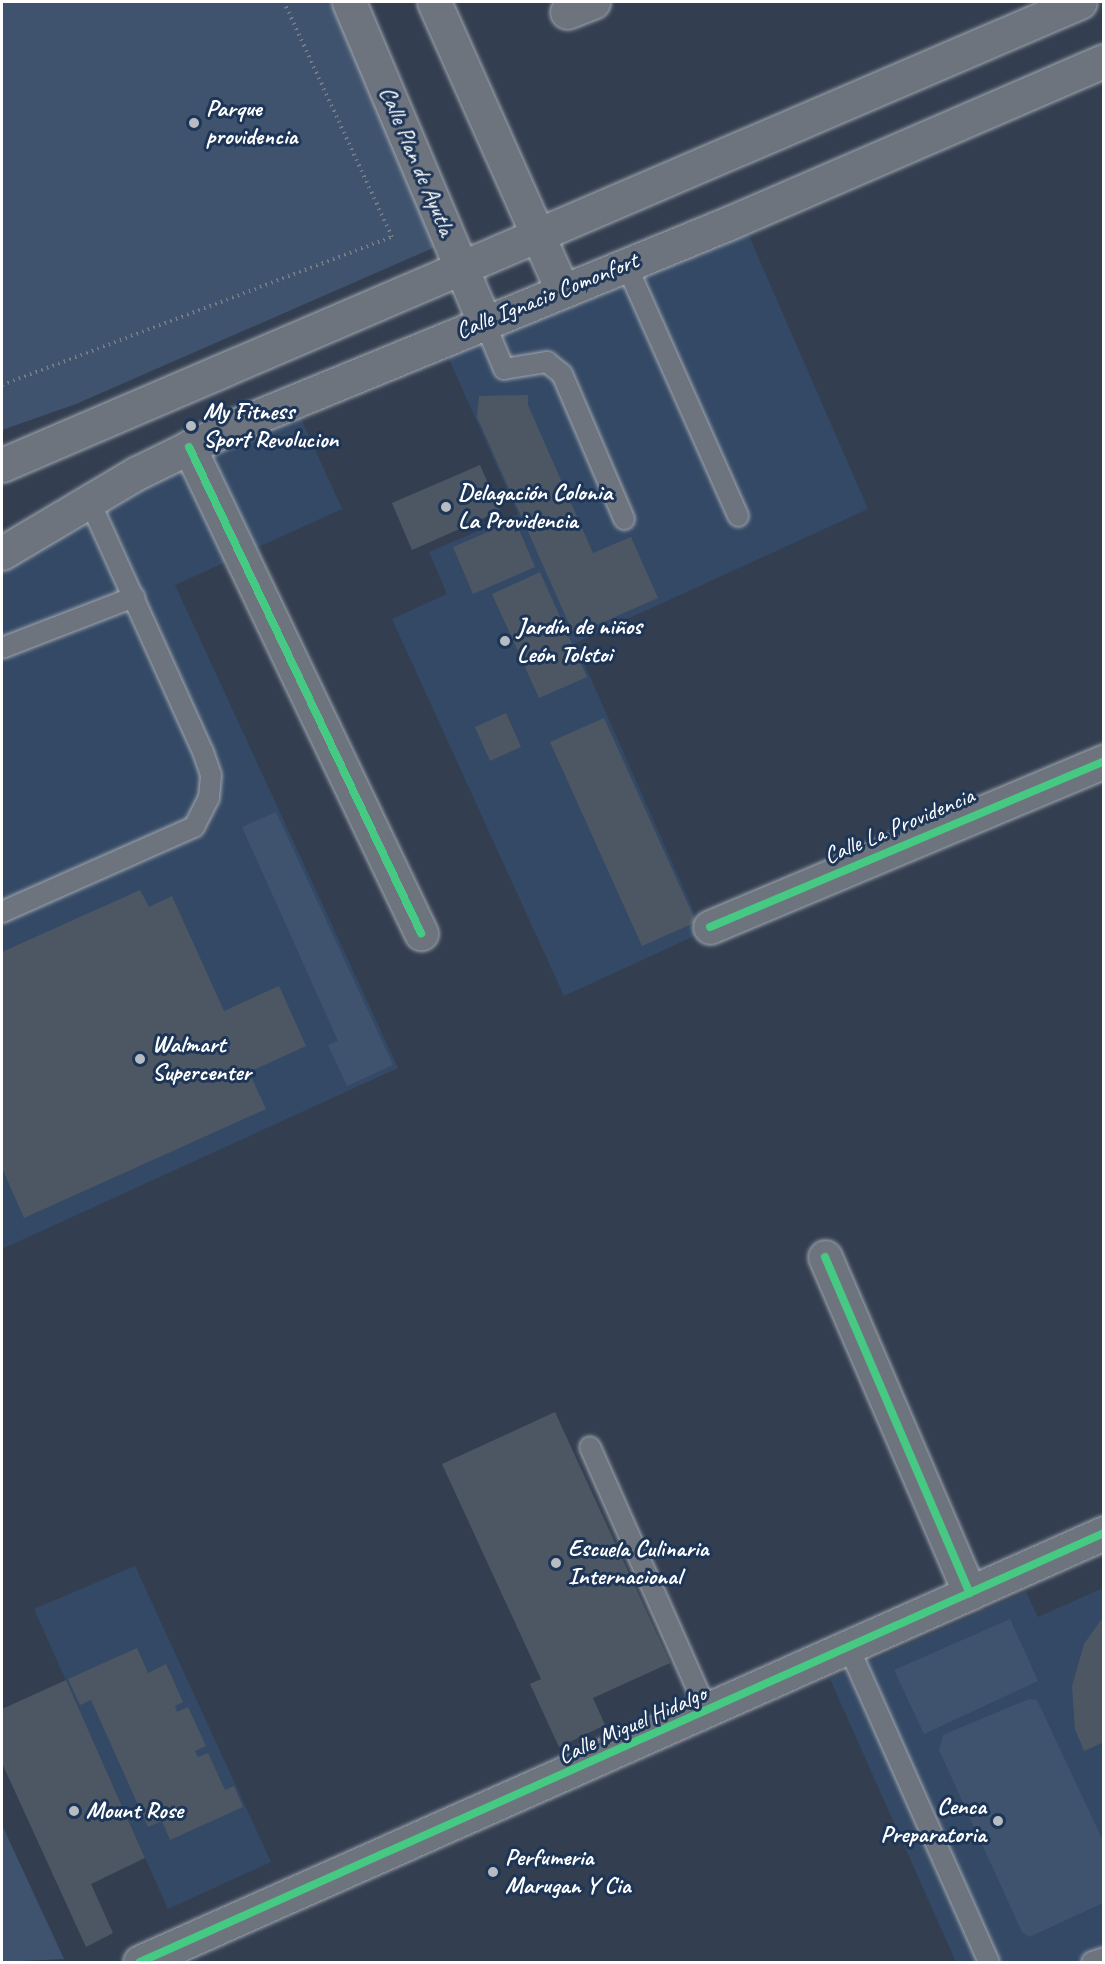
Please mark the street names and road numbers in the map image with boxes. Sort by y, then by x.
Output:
street label: Calle Plan de Ayutla [373,82,461,240]
street label: Calle Ignacio Comonfort [451,246,643,346]
street label: Calle La Providencia [819,781,979,871]
street label: Calle Miguel Hidalgo [554,1680,710,1770]

